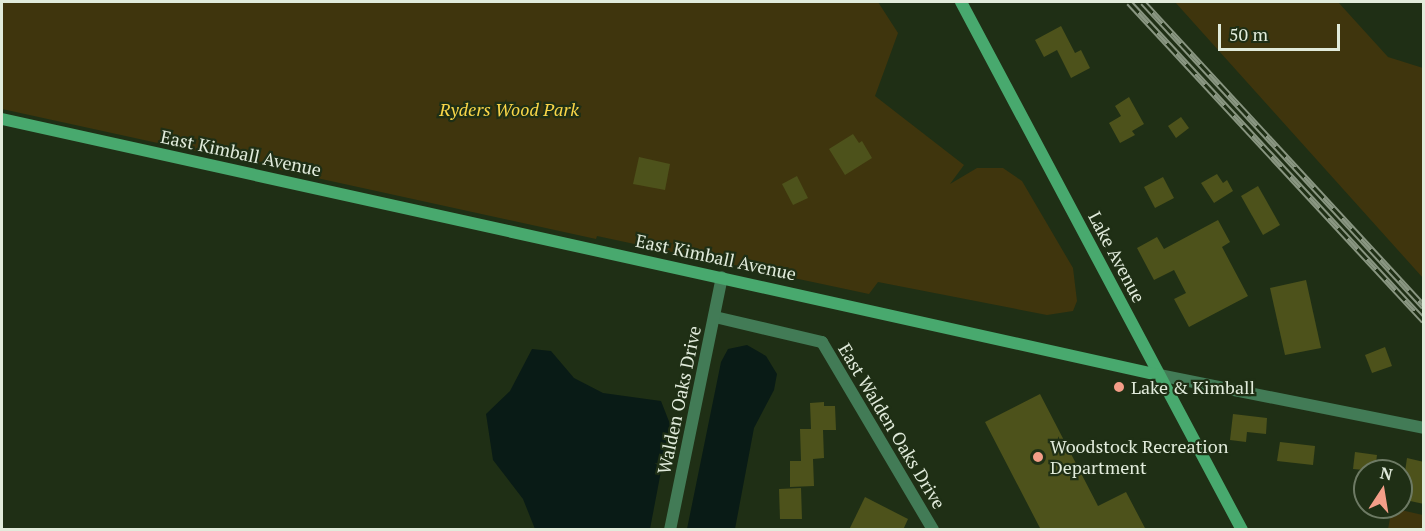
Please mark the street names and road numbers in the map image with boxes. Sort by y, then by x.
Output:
street label: East Kimball Avenue [159,125,323,181]
street label: Lake Avenue [1084,208,1150,306]
street label: East Kimball Avenue [634,229,798,285]
street label: Walden Oaks Drive [653,324,705,476]
street label: East Walden Oaks Drive [834,339,950,513]

